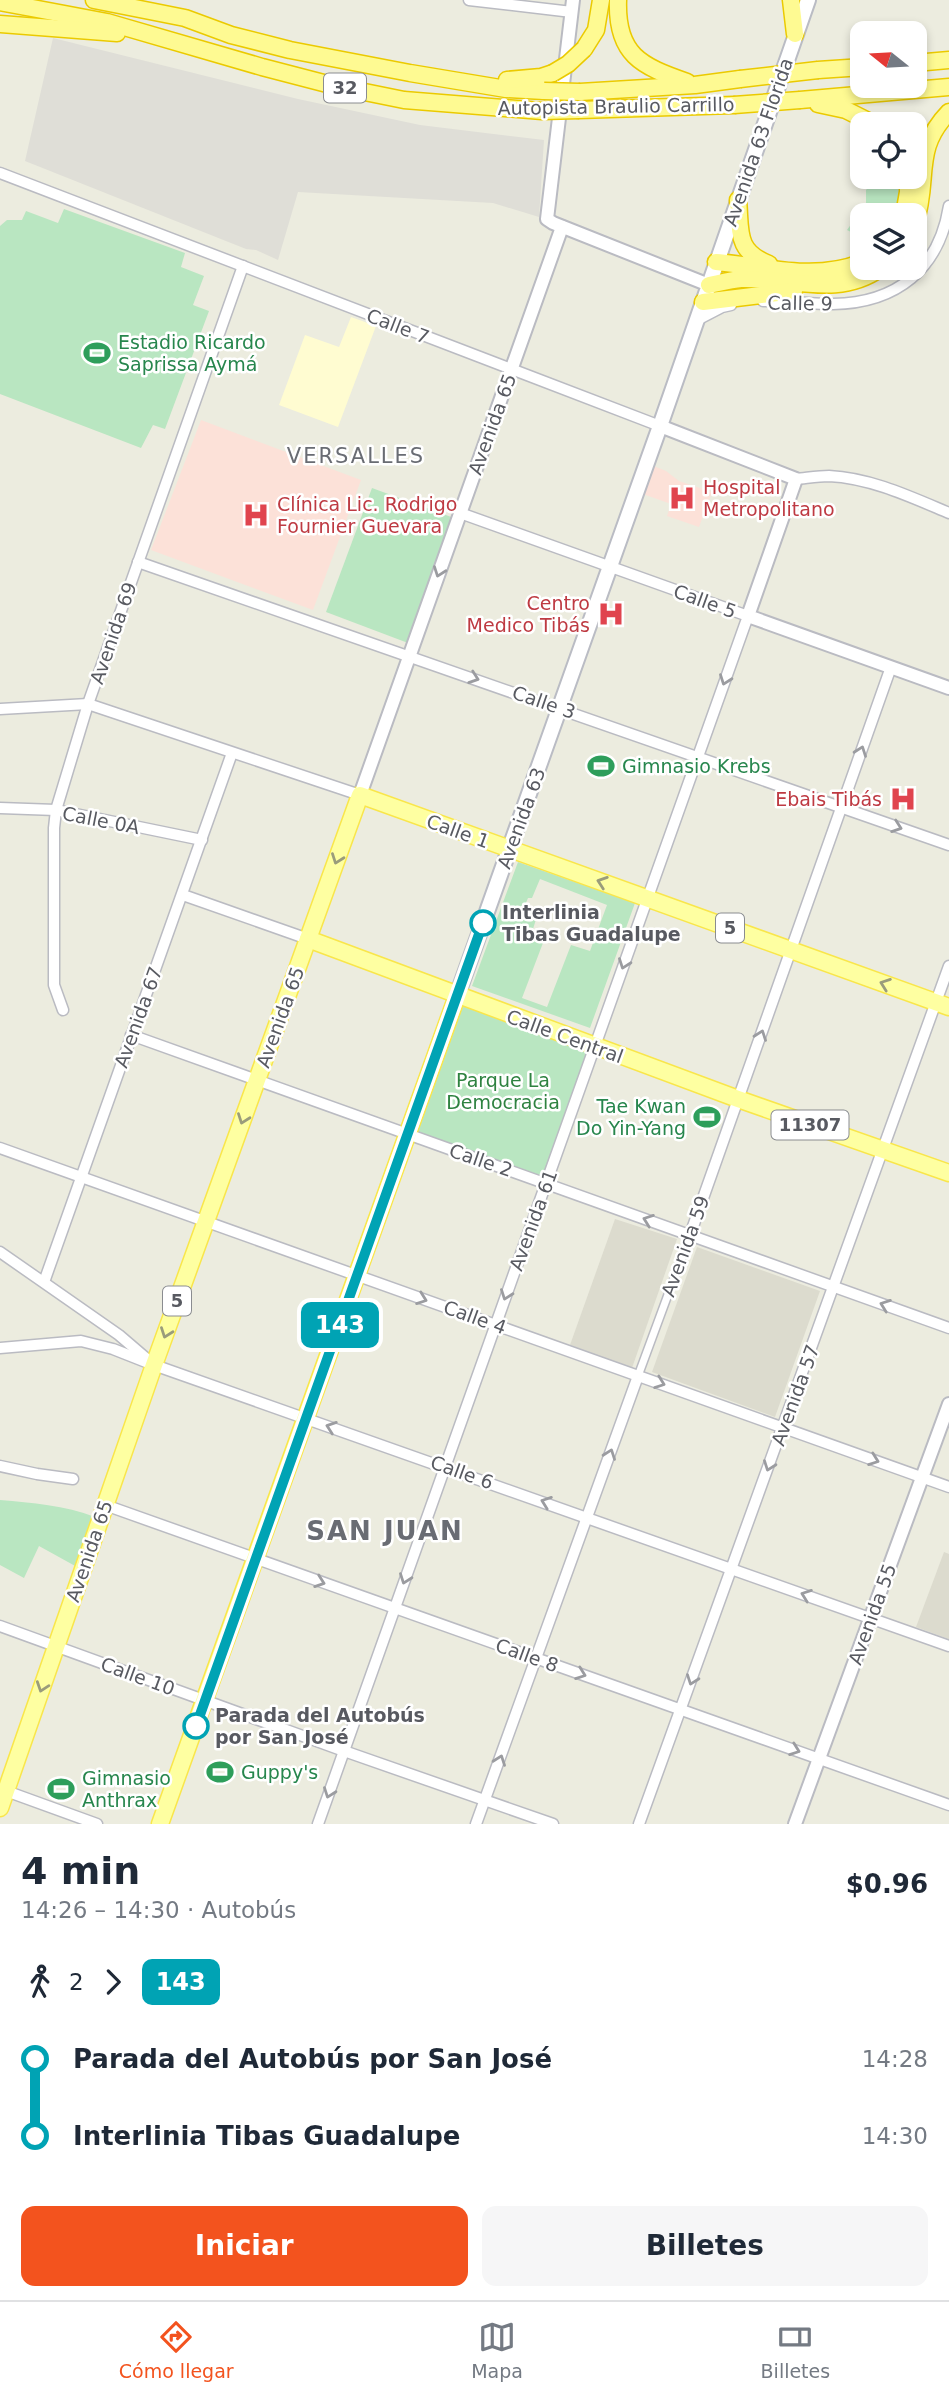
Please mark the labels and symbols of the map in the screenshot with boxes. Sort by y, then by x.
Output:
north arrow [850,21,928,98]
street label: Avenida 63 Florida [719,55,797,229]
road number: 32 [324,74,366,102]
street label: Autopista Braulio Carrillo [497,93,735,119]
street label: Calle 9 [767,291,833,315]
street label: Calle 7 [364,304,432,348]
place label: Estadio Ricardo Saprissa Aymá [118,331,266,375]
sports icon: Estadio Ricardo Saprissa Aymá [82,338,112,368]
street label: Avenida 65 [464,370,520,478]
district label: VERSALLES [287,444,425,468]
place label: Hospital Metropolitano [703,476,835,520]
hospital icon: Hospital Metropolitano [667,483,697,513]
place label: Clínica Lic. Rodrigo Fournier Guevara [277,493,457,537]
hospital icon: Clínica Lic. Rodrigo Fournier Guevara [241,500,271,530]
one-way arrow [434,565,448,577]
street label: Avenida 69 [85,579,141,687]
street label: Calle 5 [671,579,739,623]
place label: Centro Medico Tibás [467,592,590,636]
hospital icon: Centro Medico Tibás [596,599,626,629]
one-way arrow [468,670,480,684]
one-way arrow [719,674,733,686]
street label: Calle 3 [510,681,578,723]
one-way arrow [853,746,867,758]
sports icon: Gimnasio Krebs [586,751,616,781]
place label: Gimnasio Krebs [622,755,771,777]
street label: Avenida 63 [493,764,549,872]
hospital icon: Ebais Tibás [888,784,918,814]
place label: Ebais Tibás [775,788,882,810]
street label: Calle 0A [60,802,142,838]
street label: Calle 1 [424,809,492,853]
one-way arrow [890,818,902,832]
one-way arrow [331,853,345,865]
one-way arrow [596,876,608,890]
place label: Interlinia Tibas Guadalupe [502,901,681,945]
marker: Interlinia Tibas Guadalupe [470,910,496,936]
road number: 5 [716,914,744,943]
one-way arrow [618,957,632,969]
street label: Avenida 67 [110,963,166,1071]
street label: Avenida 65 [252,963,308,1071]
one-way arrow [879,978,891,992]
street label: Calle Central [504,1005,626,1067]
one-way arrow [753,1029,767,1041]
park label: Parque La Democracia [446,1069,560,1113]
place label: Tae Kwan Do Yin-Yang [576,1095,686,1139]
sports icon: Tae Kwan Do Yin-Yang [692,1102,722,1132]
road number: 11307 [772,1110,848,1140]
one-way arrow [237,1113,251,1125]
street label: Calle 2 [447,1139,515,1181]
street label: Avenida 61 [505,1166,561,1274]
street label: Avenida 59 [657,1192,713,1300]
one-way arrow [642,1214,654,1228]
road number: 5 [163,1286,191,1316]
one-way arrow [500,1289,514,1301]
one-way arrow [416,1290,428,1304]
street label: Calle 4 [441,1295,509,1339]
one-way arrow [879,1299,891,1313]
line badge: 143 [300,1302,380,1348]
one-way arrow [160,1327,174,1339]
street label: Avenida 57 [767,1341,823,1449]
one-way arrow [653,1375,665,1389]
one-way arrow [326,1421,338,1435]
one-way arrow [602,1448,616,1460]
street label: Calle 6 [428,1450,496,1494]
one-way arrow [867,1452,879,1466]
one-way arrow [763,1460,777,1472]
street label: Avenida 65 [61,1497,117,1605]
one-way arrow [541,1497,553,1511]
district label: SAN JUAN [306,1516,464,1546]
street label: Avenida 55 [844,1560,900,1668]
one-way arrow [399,1573,413,1585]
one-way arrow [314,1574,326,1588]
one-way arrow [801,1589,813,1603]
street label: Calle 8 [493,1633,561,1677]
street label: Calle 10 [98,1652,178,1700]
one-way arrow [574,1666,586,1680]
one-way arrow [686,1674,700,1686]
one-way arrow [36,1680,50,1693]
place label: Parada del Autobús por San José [215,1704,425,1748]
marker: Parada del Autobús por San José [183,1713,209,1739]
one-way arrow [789,1742,801,1756]
one-way arrow [491,1754,505,1766]
sports icon: Guppy's [205,1757,235,1787]
place label: Guppy's [241,1761,318,1783]
place label: Gimnasio Anthrax [82,1767,171,1811]
sports icon: Gimnasio Anthrax [46,1774,76,1804]
one-way arrow [323,1787,337,1799]

